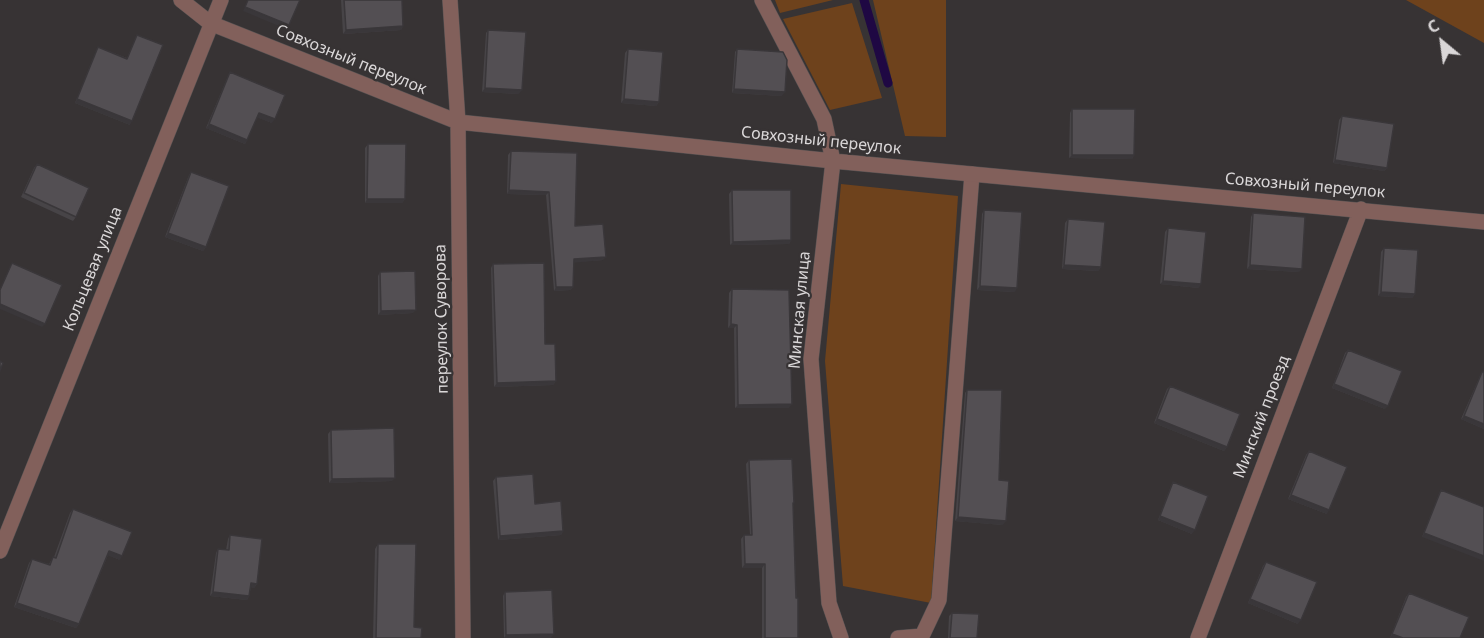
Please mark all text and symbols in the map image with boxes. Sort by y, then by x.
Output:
north arrow [1412,12,1472,72]
text: С [1423,14,1443,38]
street label: Совхозный переулок [273,21,429,99]
street label: Совхозный переулок [740,123,902,159]
street label: Совхозный переулок [1224,169,1386,203]
street label: Кольцевая улица [59,204,127,334]
street label: переулок Суворова [431,244,453,394]
street label: Минская улица [785,250,815,370]
street label: Минский проезд [1230,353,1294,481]

